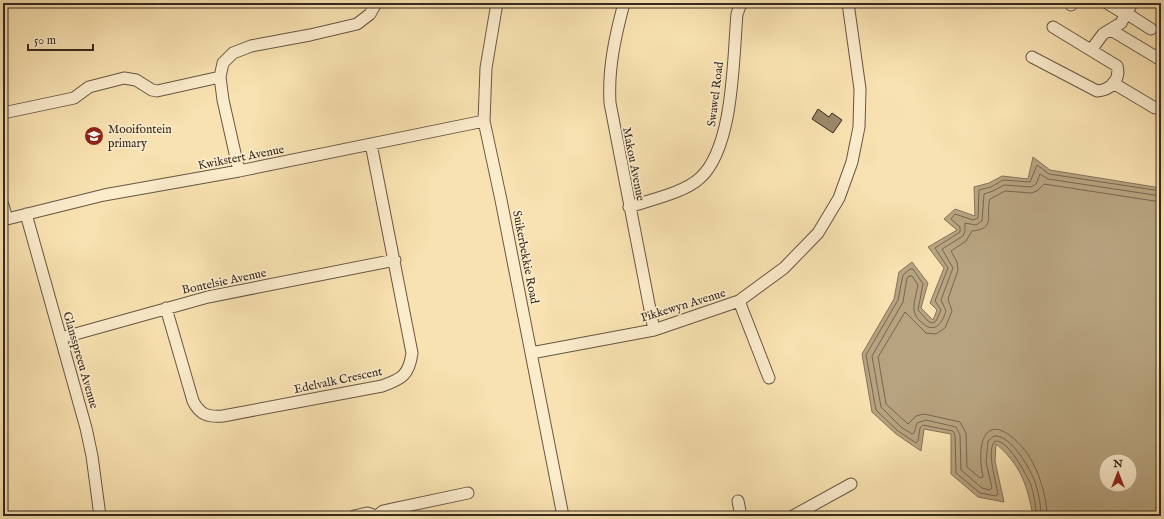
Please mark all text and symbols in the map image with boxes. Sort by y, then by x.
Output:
scale bar [28,26,93,52]
text: 50 m [34,33,56,48]
street label: Swawel Road [704,60,727,127]
place label: Mooifontein primary [108,122,172,152]
school or university icon: Mooifontein primary [83,125,105,147]
street label: Makou Avenue [619,126,648,203]
street label: Kwikstert Avenue [197,142,286,173]
street label: Suikerbekkie Road [509,209,542,306]
street label: Bontelsie Avenue [181,265,268,298]
street label: Pikkewyn Avenue [639,285,728,325]
street label: Glansspreeu Avenue [59,310,102,411]
street label: Edelvalk Crescent [293,364,384,397]
north arrow [1098,453,1138,493]
text: N [1112,457,1123,471]

